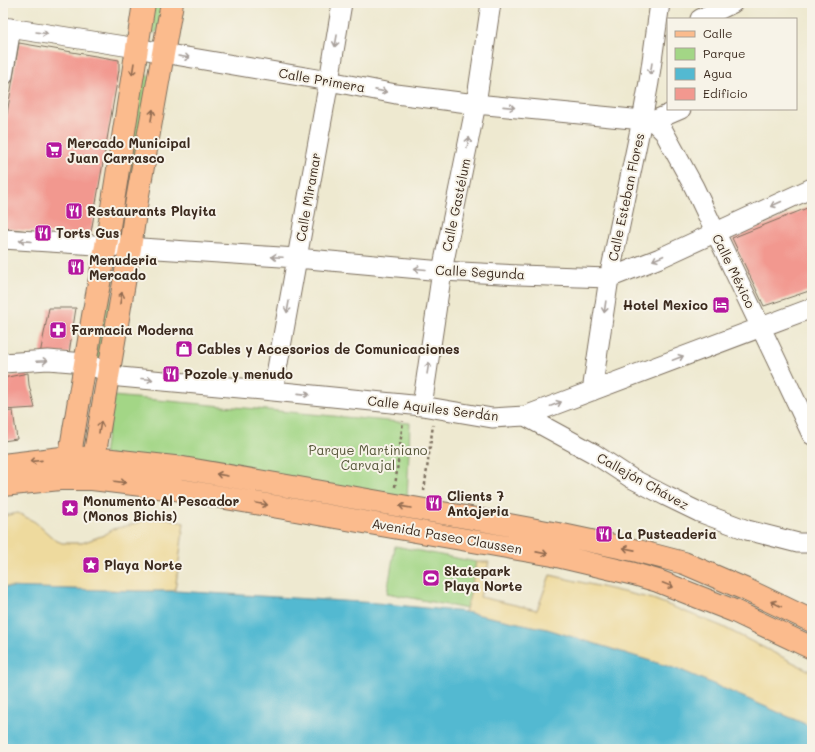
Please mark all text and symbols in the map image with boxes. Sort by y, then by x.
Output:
legend [667,18,797,110]
text: Calle [703,25,733,41]
one-way arrow [35,29,48,37]
one-way arrow [332,35,340,48]
text: Parque [703,45,746,61]
one-way arrow [177,53,190,61]
one-way arrow [129,62,137,75]
one-way arrow [647,62,655,75]
street label: Calle Primera [277,64,367,95]
text: Agua [703,65,732,81]
text: Edificio [703,85,747,101]
one-way arrow [374,87,387,95]
one-way arrow [503,104,516,111]
one-way arrow [148,109,156,122]
street label: Calle Esteban Flores [604,131,647,263]
place label: Mercado Municipal Juan Carrasco [67,134,190,166]
one-way arrow [465,137,473,150]
supermarket icon: Mercado Municipal Juan Carrasco [44,140,64,160]
street label: Calle Miramar [291,151,324,243]
street label: Calle Gastélum [437,157,474,253]
restaurant icon: Restaurants Playita [64,201,84,221]
one-way arrow [771,201,783,208]
place label: Restaurants Playita [87,202,216,220]
restaurant icon: Torts Gus [33,223,53,243]
place label: Torts Gus [56,224,119,241]
street label: Calle México [709,231,760,311]
one-way arrow [19,237,32,244]
place label: Menuderia Mercado [89,251,157,283]
one-way arrow [271,253,284,260]
one-way arrow [653,255,665,262]
restaurant icon: Menuderia Mercado [66,257,86,277]
street label: Calle Segunda [435,261,525,282]
one-way arrow [414,265,427,272]
one-way arrow [118,292,126,305]
hotel icon: Hotel Mexico [711,295,731,315]
place label: Hotel Mexico [623,296,708,313]
one-way arrow [284,300,292,313]
one-way arrow [601,300,609,313]
pharmacy icon: Farmacia Moderna [48,320,68,340]
place label: Farmacia Moderna [71,321,194,338]
shop icon: Cables y Accesorios de Comunicaciones [174,339,194,359]
place label: Cables y Accesorios de Comunicaciones [197,340,460,358]
one-way arrow [672,354,684,362]
one-way arrow [35,357,48,364]
one-way arrow [424,362,432,375]
restaurant icon: Pozole y menudo [161,364,181,384]
place label: Pozole y menudo [184,365,293,383]
one-way arrow [140,376,153,383]
one-way arrow [297,390,310,398]
street label: Calle Aquiles Serdán [367,391,499,424]
one-way arrow [550,400,562,408]
one-way arrow [96,420,104,433]
park label: Parque Martiniano Carvajal [308,441,428,473]
street label: Callejón Chávez [594,448,692,513]
one-way arrow [30,457,43,465]
one-way arrow [216,471,229,479]
one-way arrow [113,478,126,486]
place label: Clients 7 Antojeria [447,487,509,519]
place label: Monumento Al Pescador (Monos Bichis) [83,492,240,524]
restaurant icon: Clients 7 Antojeria [424,493,444,513]
place icon: Monumento Al Pescador (Monos Bichis) [60,498,80,518]
one-way arrow [255,500,268,508]
one-way arrow [399,502,412,510]
street label: Avenida Paseo Claussen [371,514,524,557]
restaurant icon: La Pusteaderia [594,524,614,544]
place label: La Pusteaderia [617,525,717,542]
one-way arrow [623,545,636,553]
one-way arrow [535,549,548,557]
place icon: Playa Norte [81,555,101,575]
place label: Playa Norte [104,556,182,574]
place label: Skatepark Playa Norte [444,562,522,595]
sports icon: Skatepark Playa Norte [421,568,441,588]
one-way arrow [661,581,673,589]
one-way arrow [771,600,783,608]

